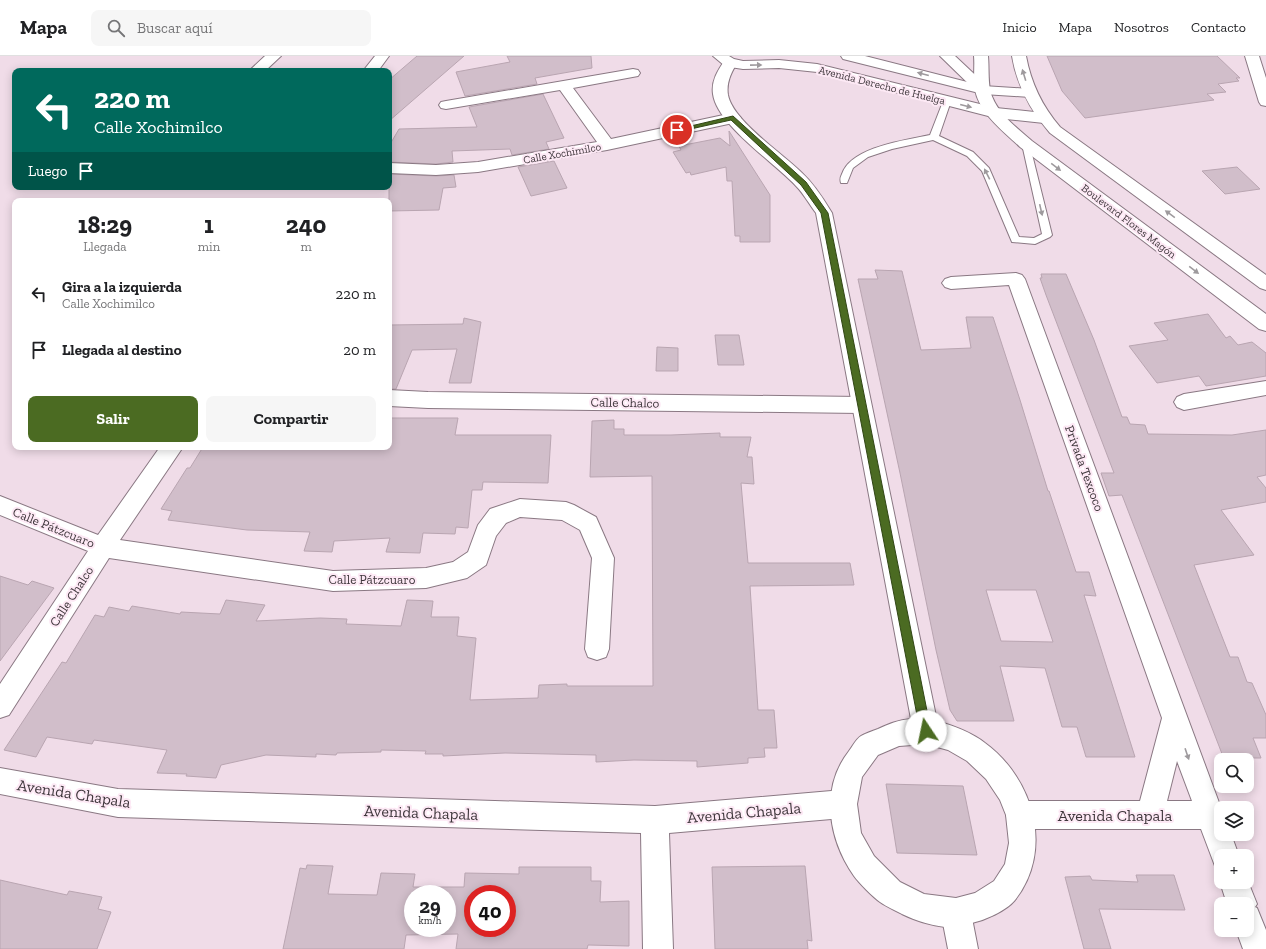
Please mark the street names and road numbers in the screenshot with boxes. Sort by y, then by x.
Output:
street label: Avenida Derecho de Huelga [817,63,947,108]
street label: Calle Xochimilco [522,140,602,167]
street label: Boulevard Flores Magón [1079,182,1179,262]
street label: Calle Chalco [590,394,660,411]
street label: Privada Texcoco [1062,423,1107,514]
street label: Calle Pátzcuaro [11,504,97,551]
street label: Calle Chalco [46,563,97,629]
street label: Calle Pátzcuaro [329,572,416,587]
street label: Avenida Chapala [16,775,132,812]
street label: Avenida Chapala [686,798,802,827]
street label: Avenida Chapala [364,801,479,824]
street label: Avenida Chapala [1058,806,1172,825]

